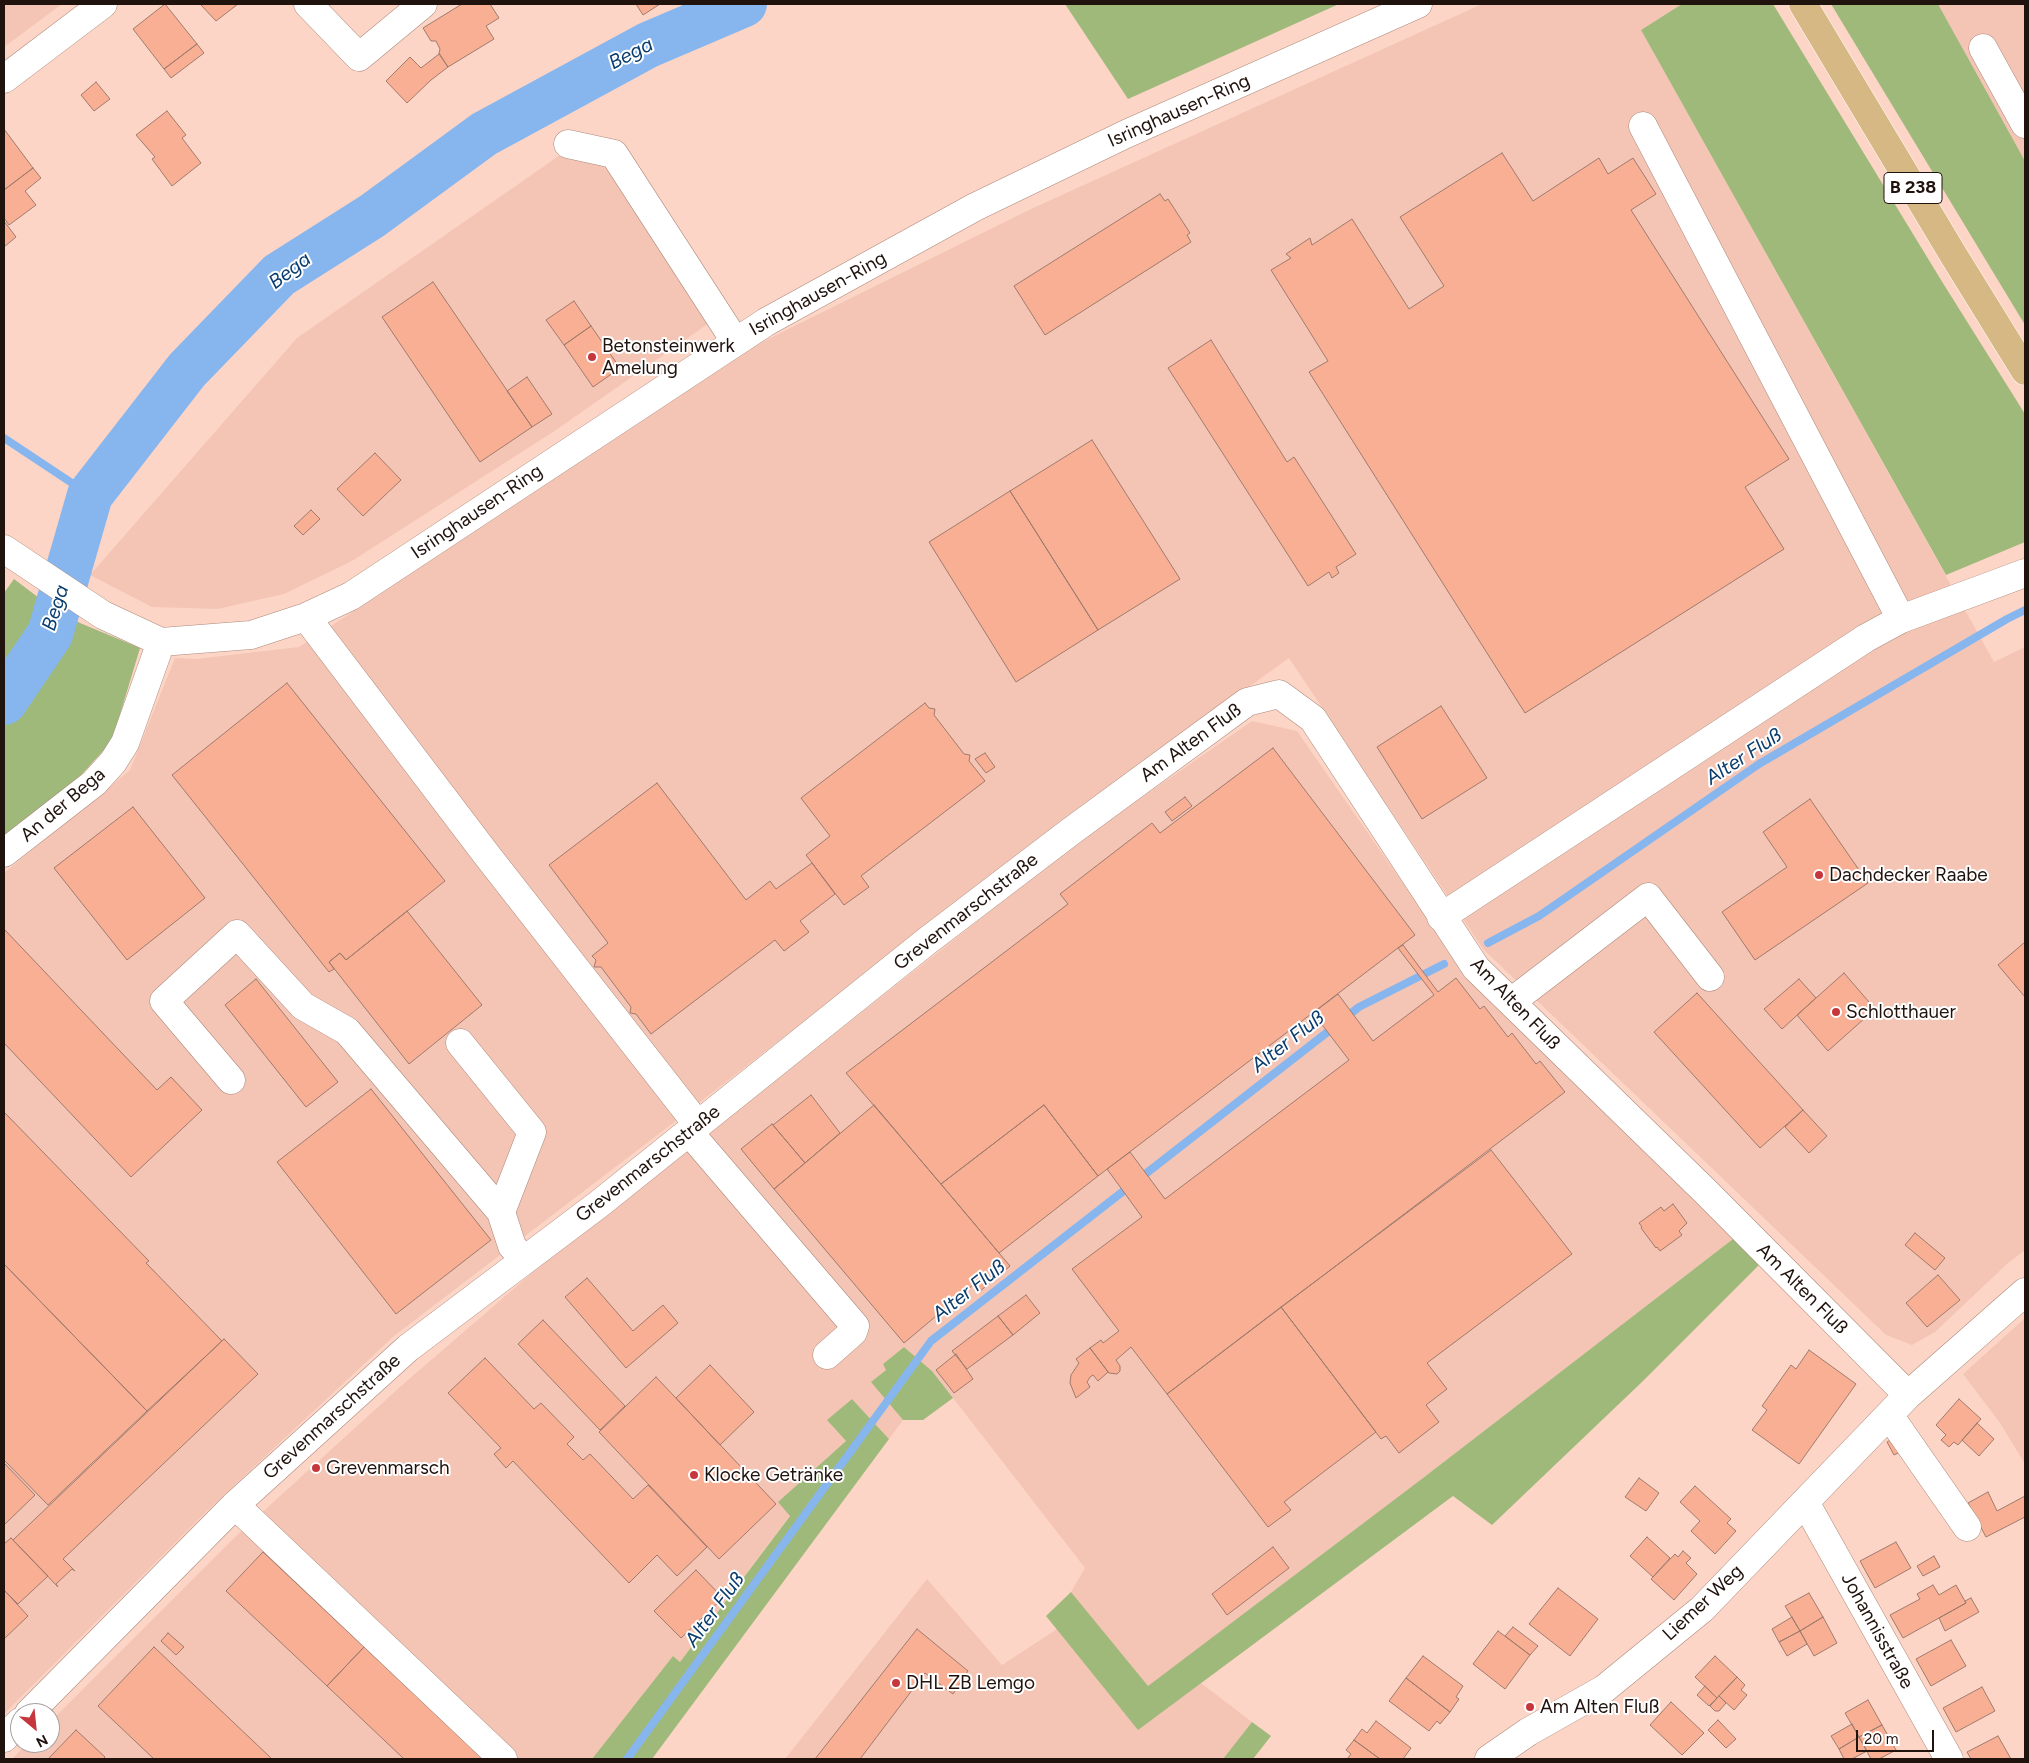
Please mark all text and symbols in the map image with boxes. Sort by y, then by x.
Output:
water label: Bega [605,33,657,75]
street label: Isringhausen-Ring [1104,69,1254,153]
road number: B 238 [1884,172,1942,204]
water label: Bega [264,247,316,295]
street label: Isringhausen-Ring [745,247,891,341]
place label: Betonsteinwerk Amelung [602,335,735,379]
marker: Betonsteinwerk Amelung [586,351,598,363]
street label: Isringhausen-Ring [407,460,547,564]
water label: Bega [37,582,75,634]
street label: Am Alten Fluß [1136,699,1246,787]
water label: Alter Fluß [1701,723,1787,791]
street label: An der Bega [16,763,110,847]
street label: Grevenmarschstraße [889,849,1043,975]
place label: Dachdecker Raabe [1829,864,1988,886]
marker: Dachdecker Raabe [1813,869,1825,881]
street label: Am Alten Fluß [1465,953,1565,1055]
place label: Schlotthauer [1846,1001,1956,1023]
water label: Alter Fluß [1247,1006,1329,1078]
marker: Schlotthauer [1830,1006,1842,1018]
street label: Grevenmarschstraße [571,1101,725,1227]
street label: Am Alten Fluß [1752,1239,1852,1339]
water label: Alter Fluß [928,1255,1010,1327]
street label: Grevenmarschstraße [259,1349,405,1485]
place label: Grevenmarsch [326,1457,450,1479]
marker: Grevenmarsch [310,1462,322,1474]
place label: Klocke Getränke [704,1464,843,1486]
marker: Klocke Getränke [688,1469,700,1481]
street label: Liemer Weg [1658,1560,1748,1646]
water label: Alter Fluß [680,1568,750,1652]
street label: Johannisstraße [1836,1569,1918,1693]
place label: DHL ZB Lemgo [906,1672,1035,1694]
marker: DHL ZB Lemgo [890,1677,902,1689]
place label: Am Alten Fluß [1540,1696,1659,1718]
marker: Am Alten Fluß [1524,1701,1536,1713]
north arrow [10,1703,60,1753]
scale bar [1859,1720,1936,1752]
text: 20 m [1864,1730,1898,1748]
text: N [33,1731,51,1751]

